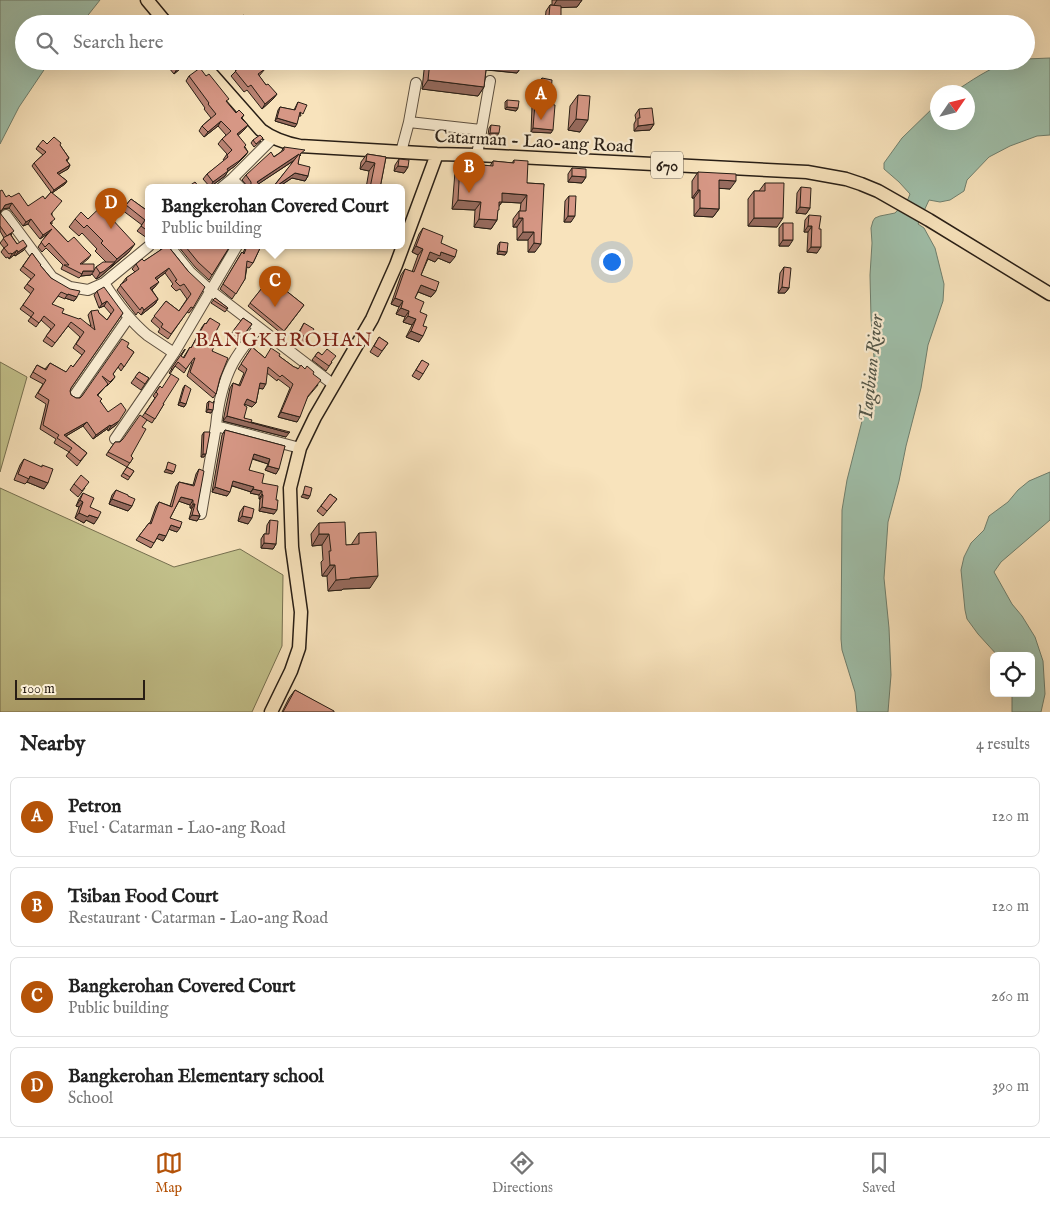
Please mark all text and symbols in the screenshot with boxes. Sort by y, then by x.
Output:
search box [15,15,1035,70]
icon: search [33,29,61,57]
text: Search here [73,31,164,55]
pin: A [525,79,557,120]
north arrow [930,85,975,130]
street label: Catarman - Lao-ang Road [434,126,634,159]
pin: B [453,152,485,193]
road number: 670 [651,152,683,178]
popup [145,184,405,249]
pin: D [95,188,127,229]
text: Bangkerohan Covered Court [161,195,389,219]
text: Public building [161,219,262,239]
your location [599,249,625,275]
pin: C [259,266,291,307]
water label: Tagibian River [854,312,890,423]
district label: BANGKEROHAN [195,328,373,353]
map controls [990,652,1035,697]
button: locate [990,652,1035,697]
scale bar [15,677,145,700]
text: 100 m [22,680,55,698]
text: Nearby [20,731,85,758]
text: 4 results [976,735,1030,755]
text: Petron [68,795,121,819]
text: A [32,807,42,827]
text: 120 m [992,807,1029,827]
text: Fuel · Catarman - Lao-ang Road [68,819,286,839]
text: Tsiban Food Court [68,885,218,909]
text: B [32,897,42,917]
text: 120 m [992,897,1029,917]
text: Restaurant · Catarman - Lao-ang Road [68,909,328,929]
text: Bangkerohan Covered Court [68,975,295,999]
text: C [31,987,43,1007]
text: 260 m [991,987,1029,1007]
text: Public building [68,999,168,1019]
text: Bangkerohan Elementary school [68,1065,324,1089]
text: D [31,1077,43,1097]
text: 390 m [992,1077,1029,1097]
text: School [68,1089,113,1109]
tab: Map [155,1149,183,1197]
tab: Directions [492,1149,553,1197]
tab: Saved [862,1149,895,1197]

